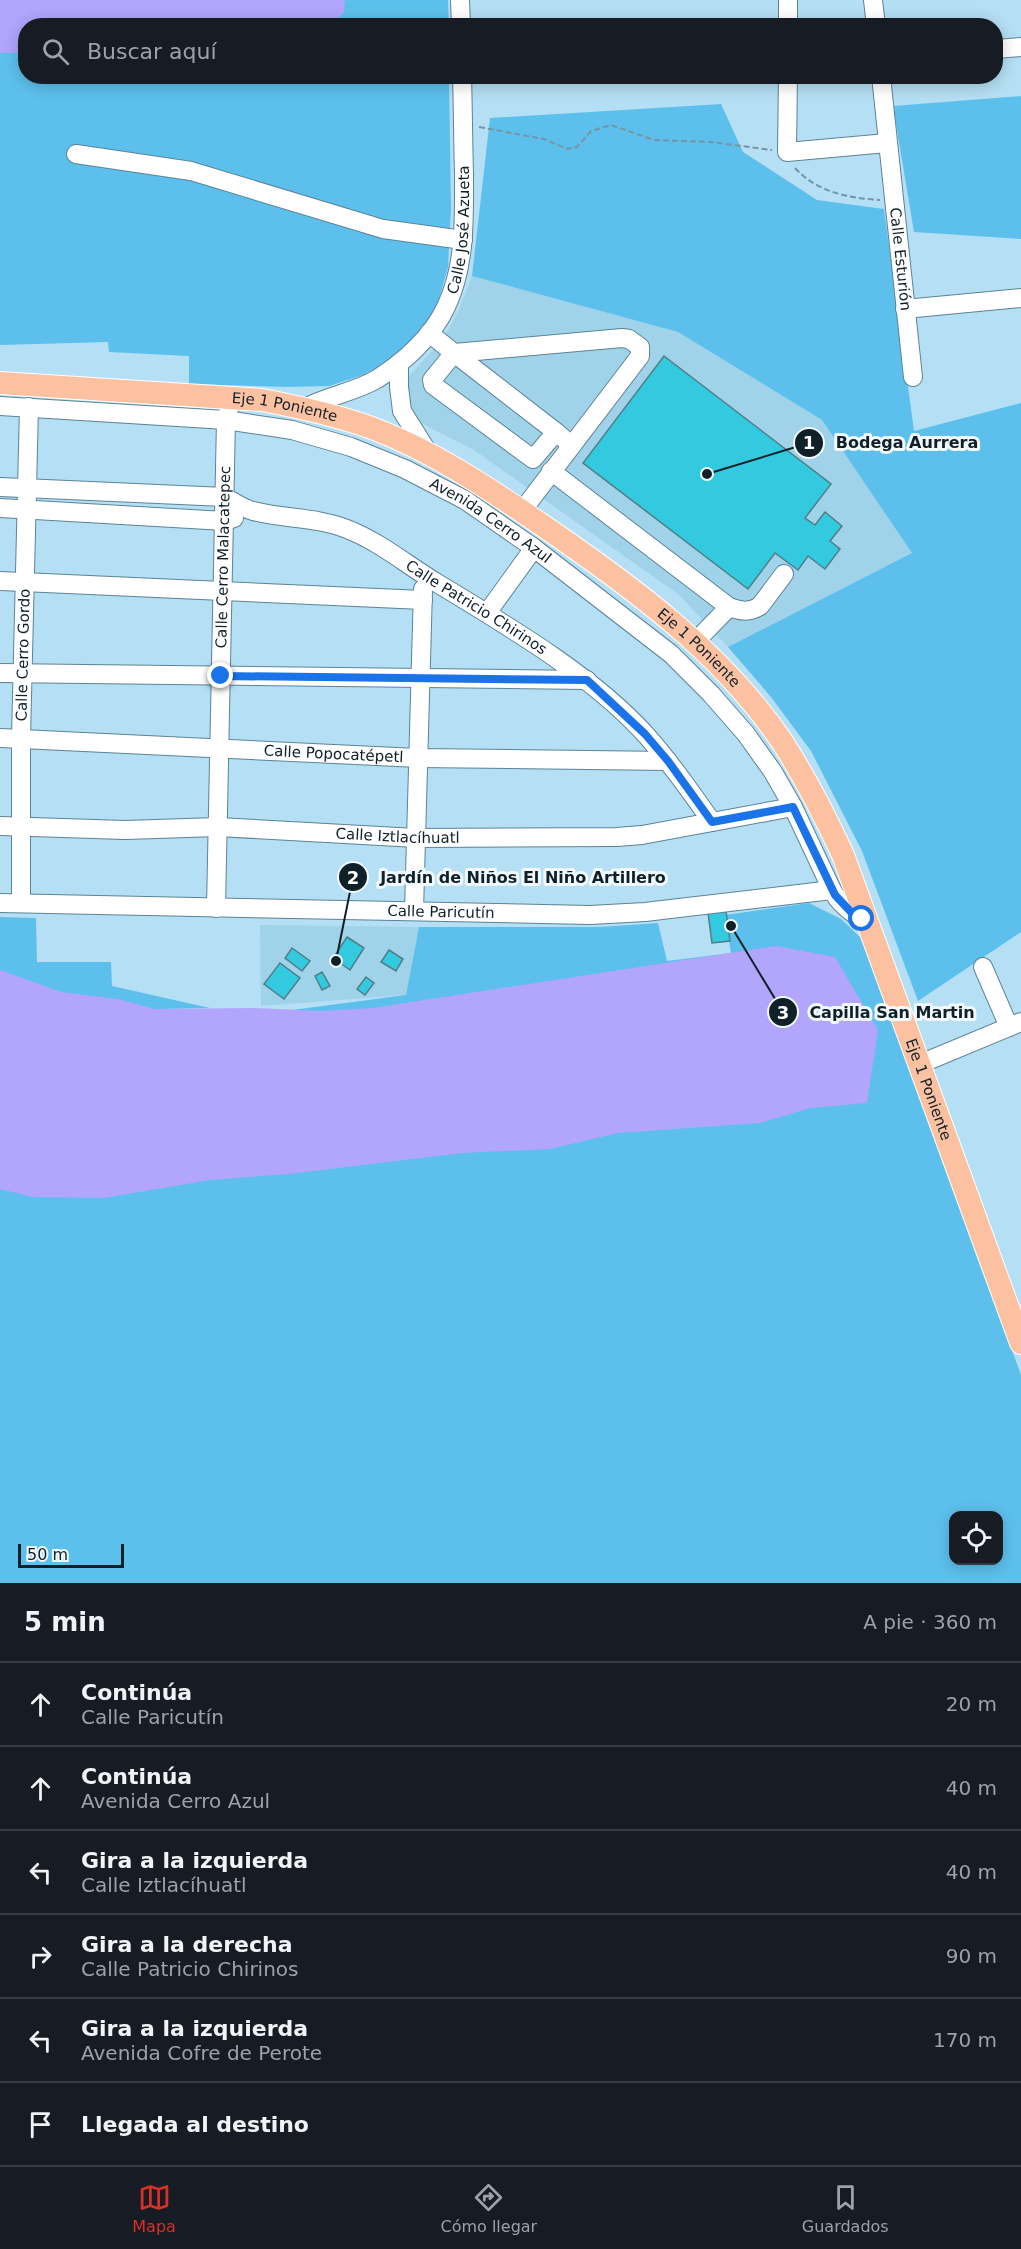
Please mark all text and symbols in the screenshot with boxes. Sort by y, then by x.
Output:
search box [18,18,1003,84]
icon: search [39,35,72,68]
text: Buscar aquí [87,39,217,64]
street label: Calle José Azueta [443,165,473,296]
street label: Calle Esturión [886,206,915,312]
street label: Eje 1 Poniente [231,389,340,426]
callout: Bodega Aurrera [794,426,990,460]
text: 1 [803,432,815,453]
text: Bodega Aurrera [836,433,978,452]
street label: Calle Cerro Malacatepec [212,466,234,649]
street label: Avenida Cerro Azul [427,474,555,567]
street label: Calle Patricio Chirinos [402,556,551,659]
street label: Calle Cerro Gordo [12,588,34,722]
street label: Eje 1 Poniente [654,605,744,691]
route end [207,662,233,688]
street label: Calle Popocatépetl [263,742,404,766]
street label: Calle Iztlacíhuatl [335,825,460,847]
callout: Jardín de Niños El Niño Artillero [338,860,678,894]
text: 2 [347,867,359,888]
text: Jardín de Niños El Niño Artillero [379,868,666,887]
street label: Calle Paricutín [387,902,495,922]
route start [848,905,874,931]
callout: Capilla San Martin [768,995,987,1029]
text: 3 [777,1002,789,1023]
text: Capilla San Martin [809,1003,975,1022]
street label: Eje 1 Poniente [902,1036,955,1143]
map controls [949,1511,1003,1565]
button: locate [949,1511,1003,1565]
scale bar [18,1541,124,1568]
text: 50 m [27,1545,68,1564]
text: 5 min [24,1607,106,1637]
text: A pie · 360 m [863,1610,997,1634]
text: Continúa [81,1680,192,1705]
icon: ahead [24,1688,57,1721]
text: 20 m [946,1692,997,1716]
text: Calle Paricutín [81,1705,224,1729]
text: Continúa [81,1764,192,1789]
icon: ahead [24,1772,57,1805]
text: 40 m [946,1776,997,1800]
text: Avenida Cerro Azul [81,1789,270,1813]
text: Gira a la izquierda [81,1848,308,1873]
icon: left [24,1856,57,1889]
text: 40 m [946,1860,997,1884]
text: Calle Iztlacíhuatl [81,1873,247,1897]
text: Gira a la derecha [81,1932,293,1957]
icon: right [24,1940,57,1973]
text: 90 m [946,1944,997,1968]
text: Calle Patricio Chirinos [81,1957,299,1981]
text: Gira a la izquierda [81,2016,308,2041]
icon: left [24,2024,57,2057]
text: 170 m [933,2028,997,2052]
text: Avenida Cofre de Perote [81,2041,322,2065]
icon: arrive [24,2108,57,2141]
text: Llegada al destino [81,2112,309,2137]
tab: Mapa [132,2181,176,2236]
tab: Cómo llegar [440,2181,537,2236]
tab: Guardados [802,2181,889,2236]

